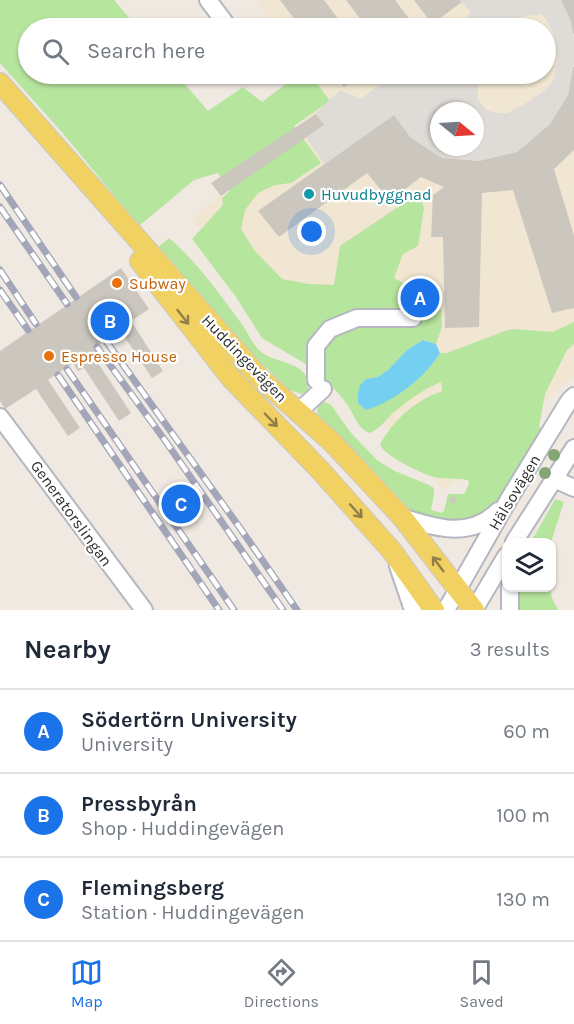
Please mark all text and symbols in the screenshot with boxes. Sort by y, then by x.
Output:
search box [18,18,556,84]
icon: search [39,35,72,68]
text: Search here [87,38,205,64]
north arrow [430,102,484,156]
place label: Huvudbyggnad [321,185,431,204]
marker: Huvudbyggnad [302,187,316,201]
your location [297,217,326,246]
place label: Subway [129,274,186,293]
marker: Subway [110,276,124,290]
pin: A [400,276,440,320]
pin: B [90,298,130,344]
one-way arrow [177,309,190,325]
street label: Huddingevägen [198,310,291,406]
place label: Espresso House [61,347,177,366]
marker: Espresso House [42,349,56,363]
one-way arrow [264,413,279,428]
street label: Hälsovägen [484,451,544,534]
street label: Generatorslingan [27,457,116,570]
pin: C [162,482,201,526]
one-way arrow [349,503,363,518]
map controls [502,538,556,592]
button: layers [502,538,556,592]
one-way arrow [431,556,444,572]
text: Nearby [24,634,111,665]
text: 3 results [470,638,550,661]
text: Södertörn University [81,707,297,733]
text: A [37,720,50,743]
text: 60 m [503,720,550,743]
text: University [81,733,173,756]
text: Pressbyrån [81,791,197,817]
text: B [37,804,50,827]
text: 100 m [496,804,550,827]
text: Shop · Huddingevägen [81,817,284,840]
text: Flemingsberg [81,875,224,901]
text: C [37,888,50,911]
text: 130 m [496,888,550,911]
text: Station · Huddingevägen [81,901,305,924]
tab: Map [70,956,103,1011]
tab: Directions [244,956,319,1011]
tab: Saved [460,956,504,1011]

